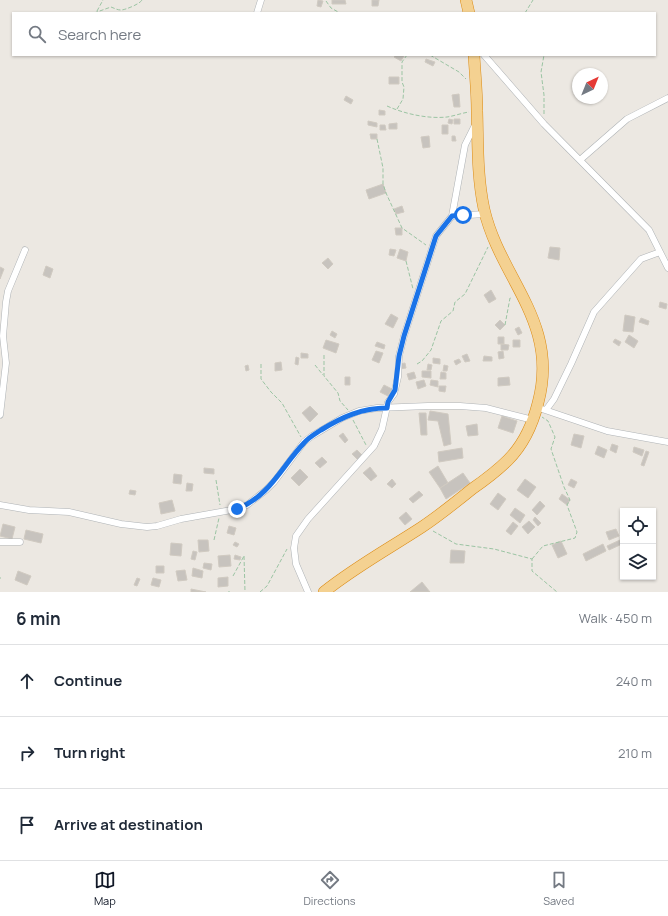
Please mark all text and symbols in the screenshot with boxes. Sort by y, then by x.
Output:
search box [12,12,656,56]
icon: search [26,23,48,45]
text: Search here [58,24,141,45]
north arrow [572,68,608,104]
route start [454,206,472,224]
route end [228,500,246,518]
map controls [620,508,656,580]
button: locate [620,508,656,544]
button: layers [620,544,656,580]
text: 6 min [16,607,61,630]
text: Walk · 450 m [579,609,652,627]
icon: ahead [16,670,38,692]
text: Continue [54,670,122,691]
text: 240 m [616,672,652,690]
icon: right [16,742,38,764]
text: Turn right [54,742,125,763]
text: 210 m [618,744,652,762]
icon: arrive [16,814,38,836]
text: Arrive at destination [54,814,203,835]
tab: Map [94,869,116,908]
tab: Directions [303,869,356,908]
tab: Saved [543,869,574,908]

